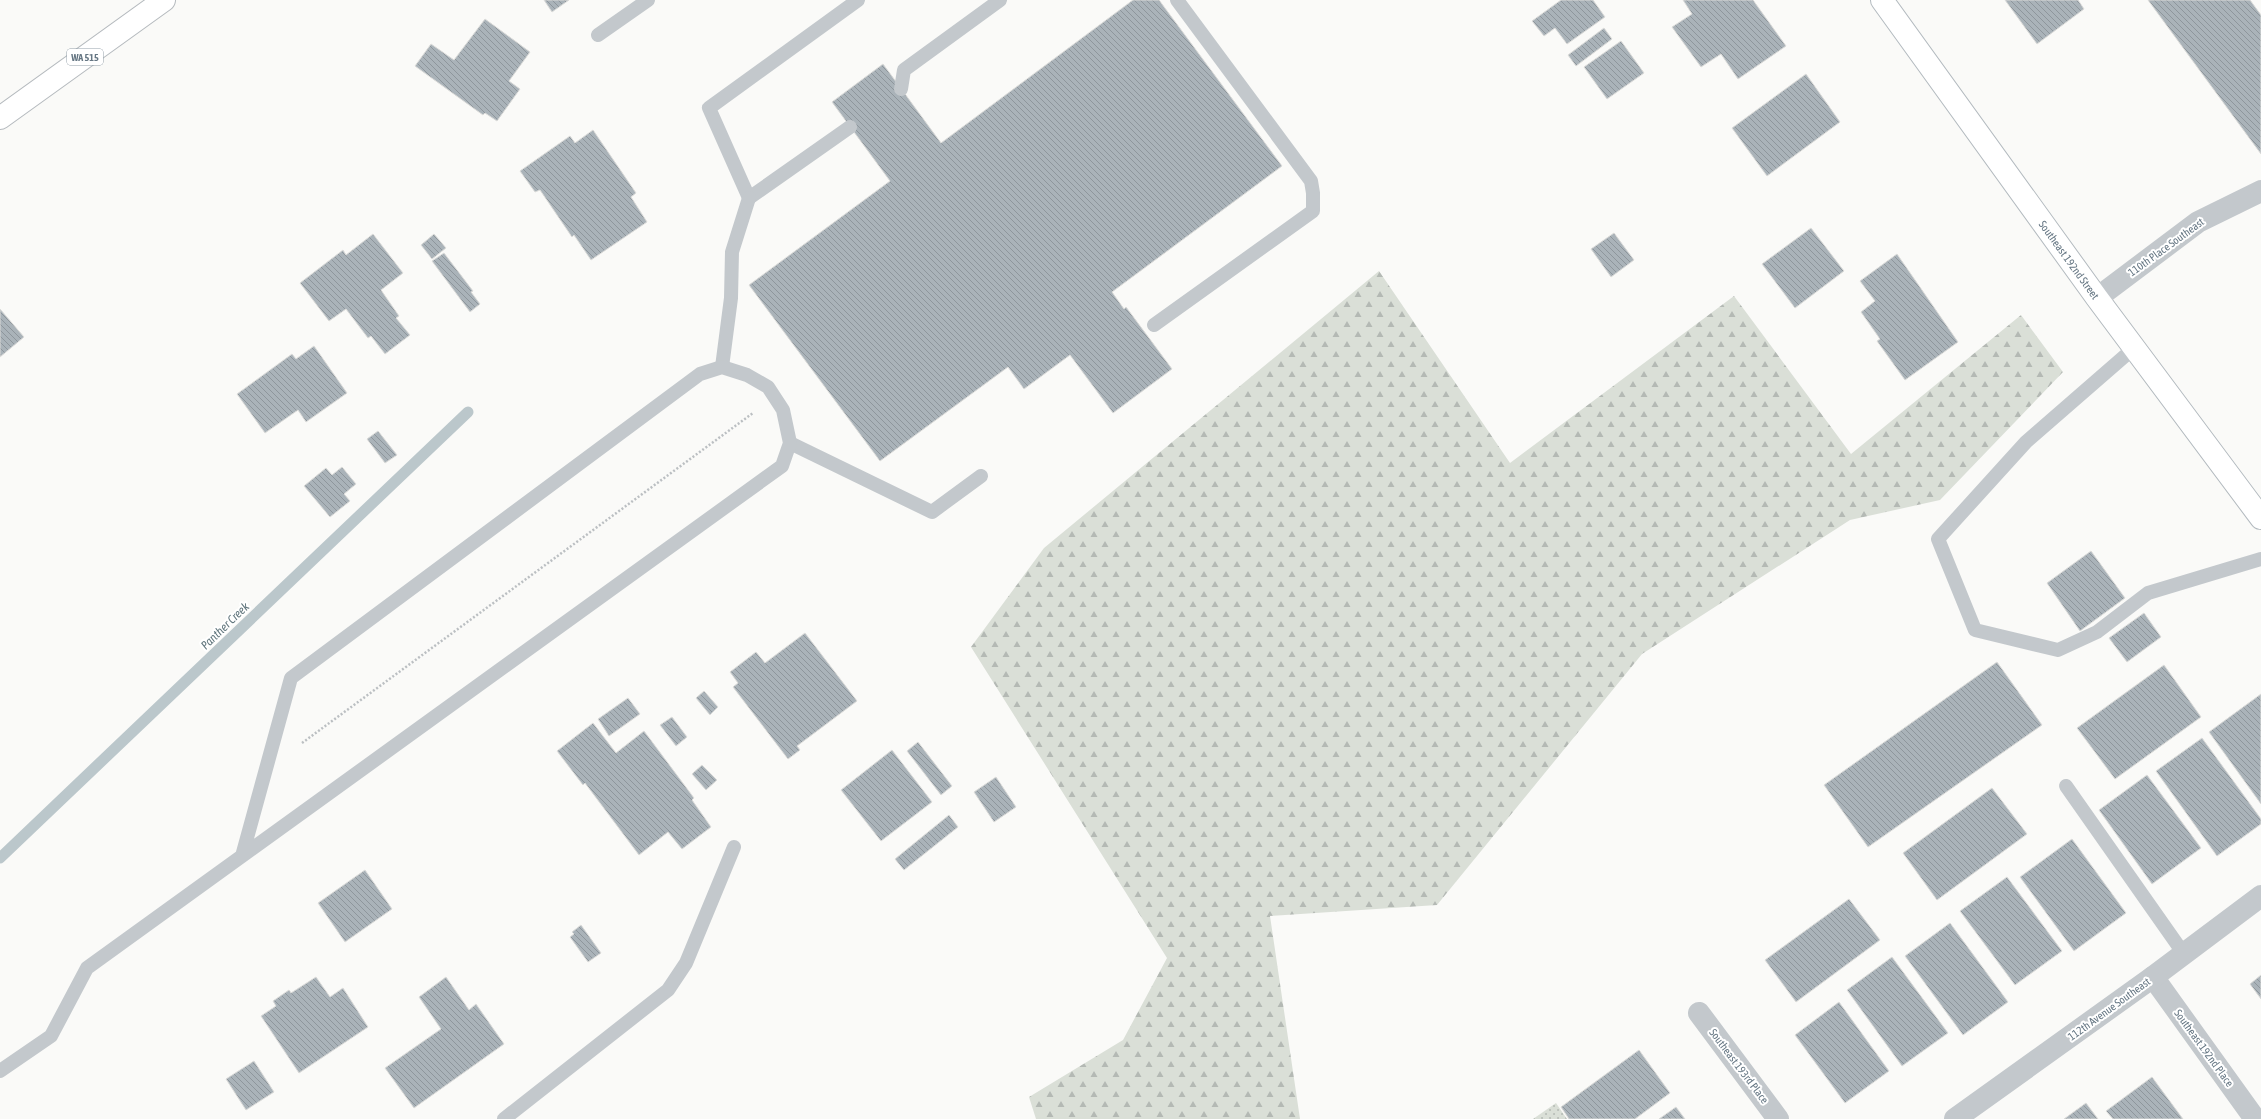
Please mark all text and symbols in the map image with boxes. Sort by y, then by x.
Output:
road number: WA 515 [67,49,103,65]
street label: 110th Place Southeast [2126,216,2206,278]
street label: Southeast 192nd Street [2037,218,2101,302]
water label: Panther Creek [198,599,253,652]
street label: 112th Avenue Southeast [2066,975,2152,1043]
street label: Southeast 192nd Place [2172,1007,2236,1089]
street label: Southeast 193rd Place [1707,1026,1771,1106]

